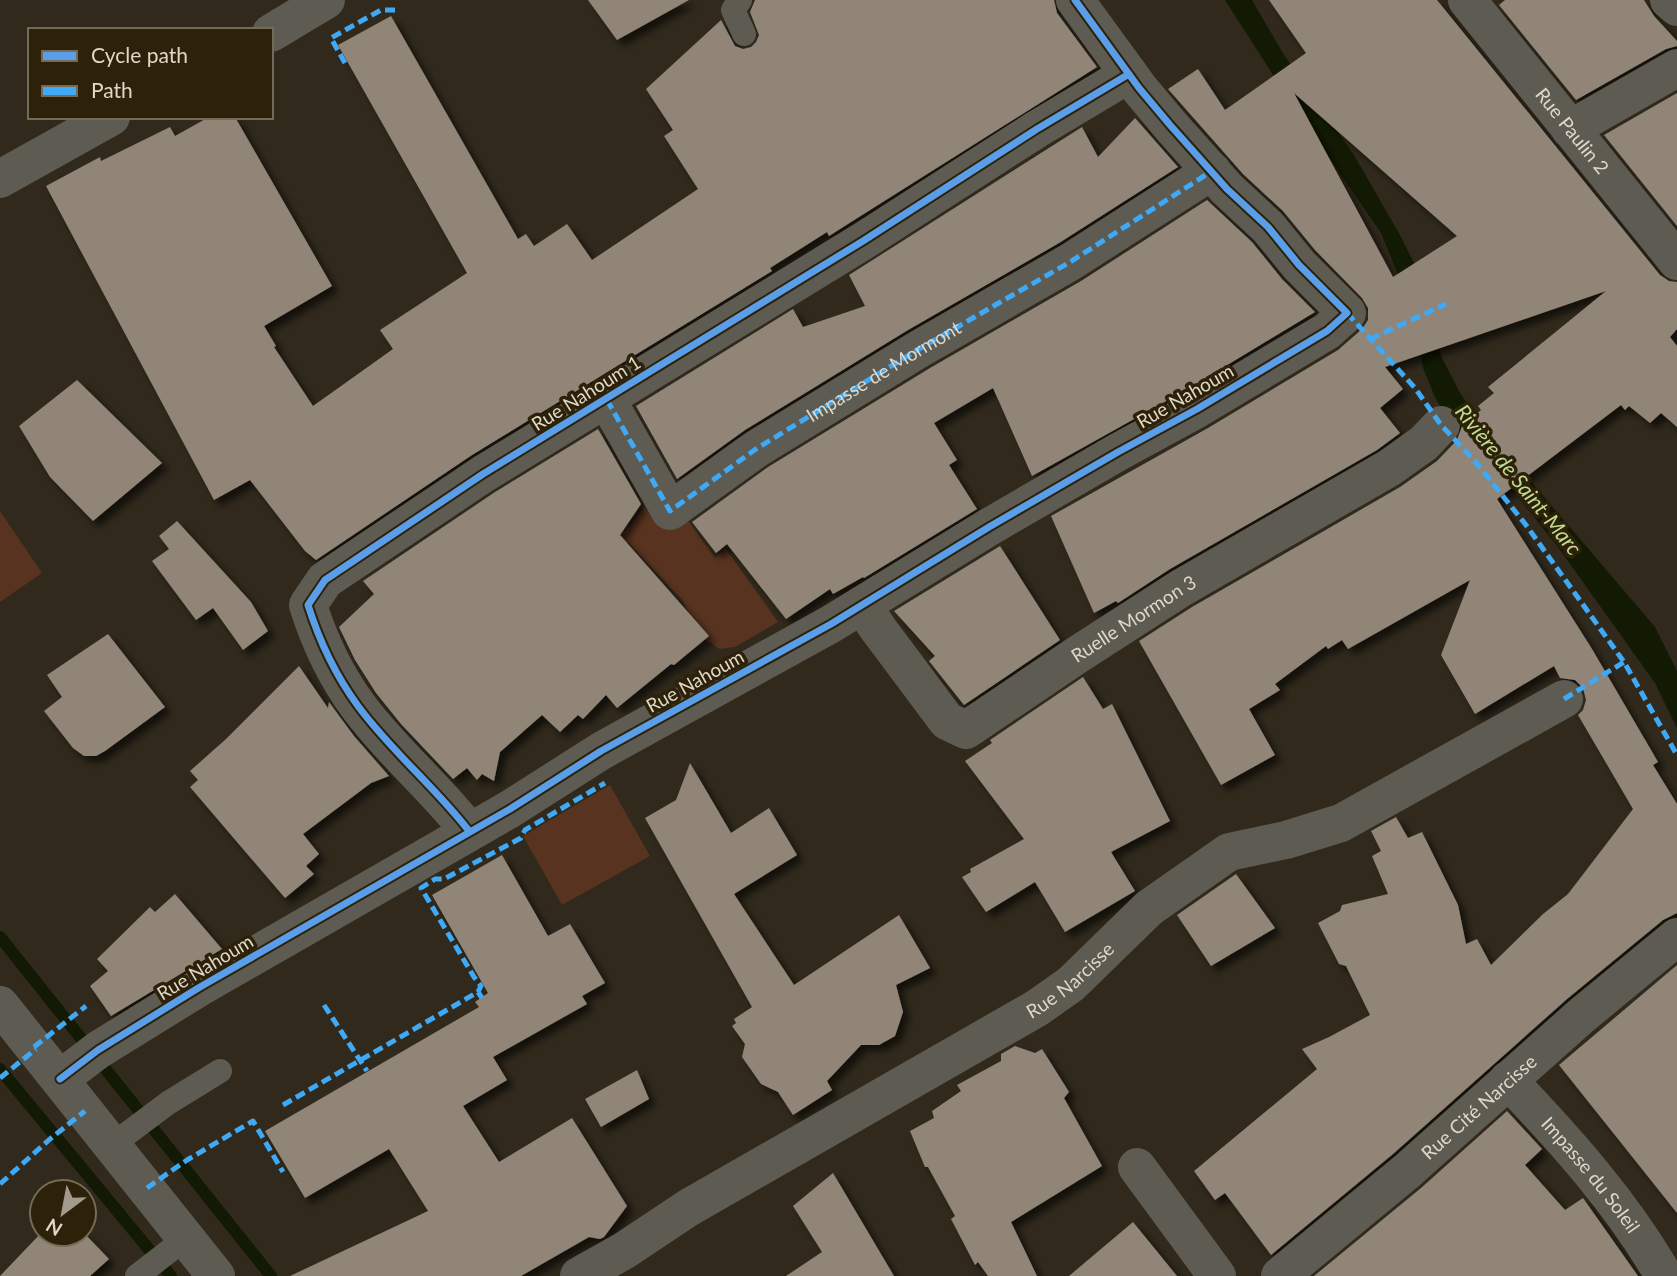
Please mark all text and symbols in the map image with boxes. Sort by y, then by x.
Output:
legend [28,28,273,119]
text: Cycle path [91,42,188,67]
text: Path [91,77,133,102]
street label: Rue Paulin 2 [1531,83,1614,178]
street label: Impasse de Mormont [802,315,965,426]
street label: Rue Nahoum 1 [527,350,644,435]
street label: Rue Nahoum [1132,359,1237,433]
water label: Rivière de Saint-Marc [1451,399,1588,560]
street label: Ruelle Mormon 3 [1066,570,1200,667]
street label: Rue Nahoum [642,644,748,717]
street label: Rue Nahoum [152,929,257,1004]
street label: Rue Narcisse [1022,937,1118,1023]
street label: Rue Cité Narcisse [1416,1049,1541,1164]
street label: Impasse du Soleil [1537,1112,1645,1237]
north arrow [28,1178,98,1248]
text: N [41,1214,66,1241]

